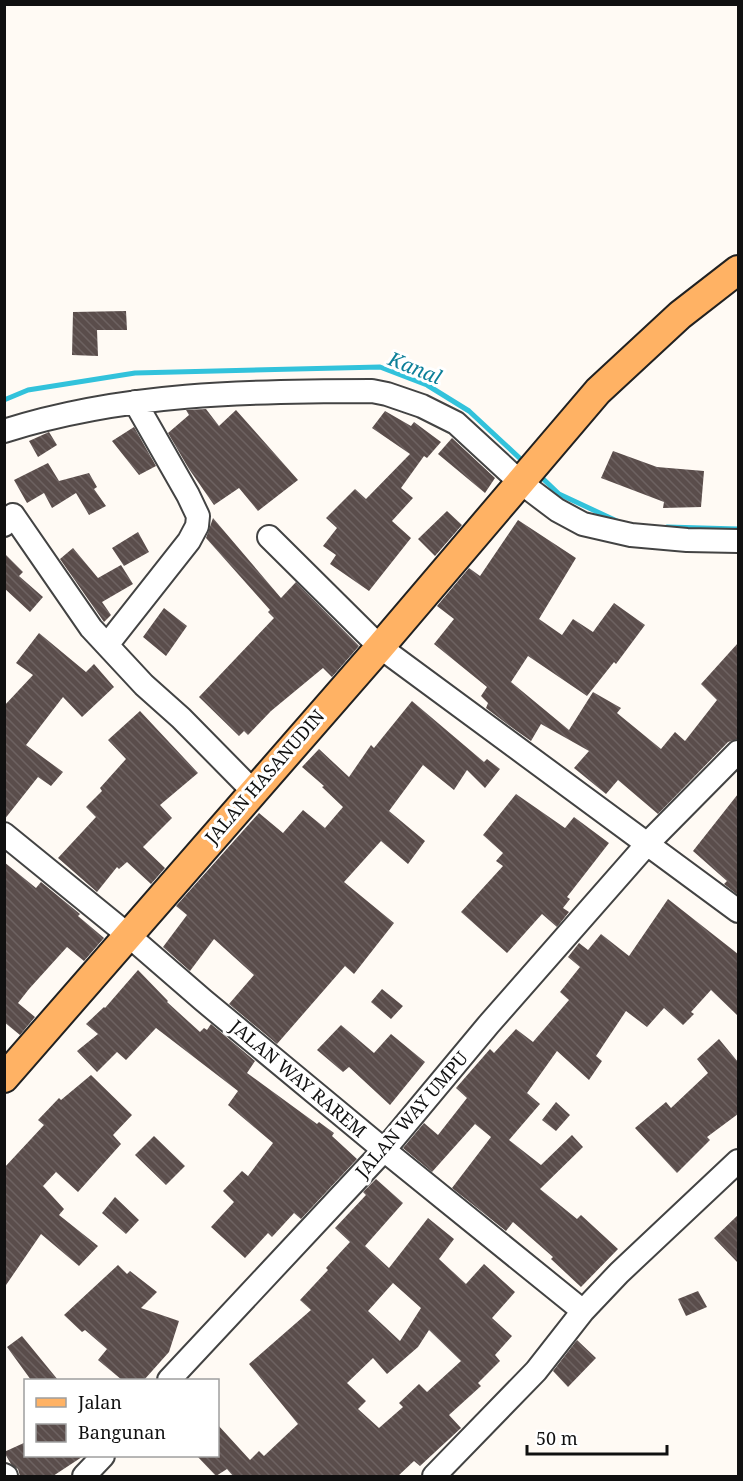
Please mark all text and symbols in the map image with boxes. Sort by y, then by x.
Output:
water label: Kanal [384,344,446,390]
street label: JALAN HASANUDIN [199,704,329,849]
street label: JALAN WAY RAREM [225,1014,372,1142]
street label: JALAN WAY UMPU [349,1046,473,1183]
legend [24,1379,219,1457]
text: Jalan [77,1390,122,1414]
scale bar [527,1418,666,1456]
text: Bangunan [78,1420,166,1444]
text: 50 m [536,1426,578,1450]

